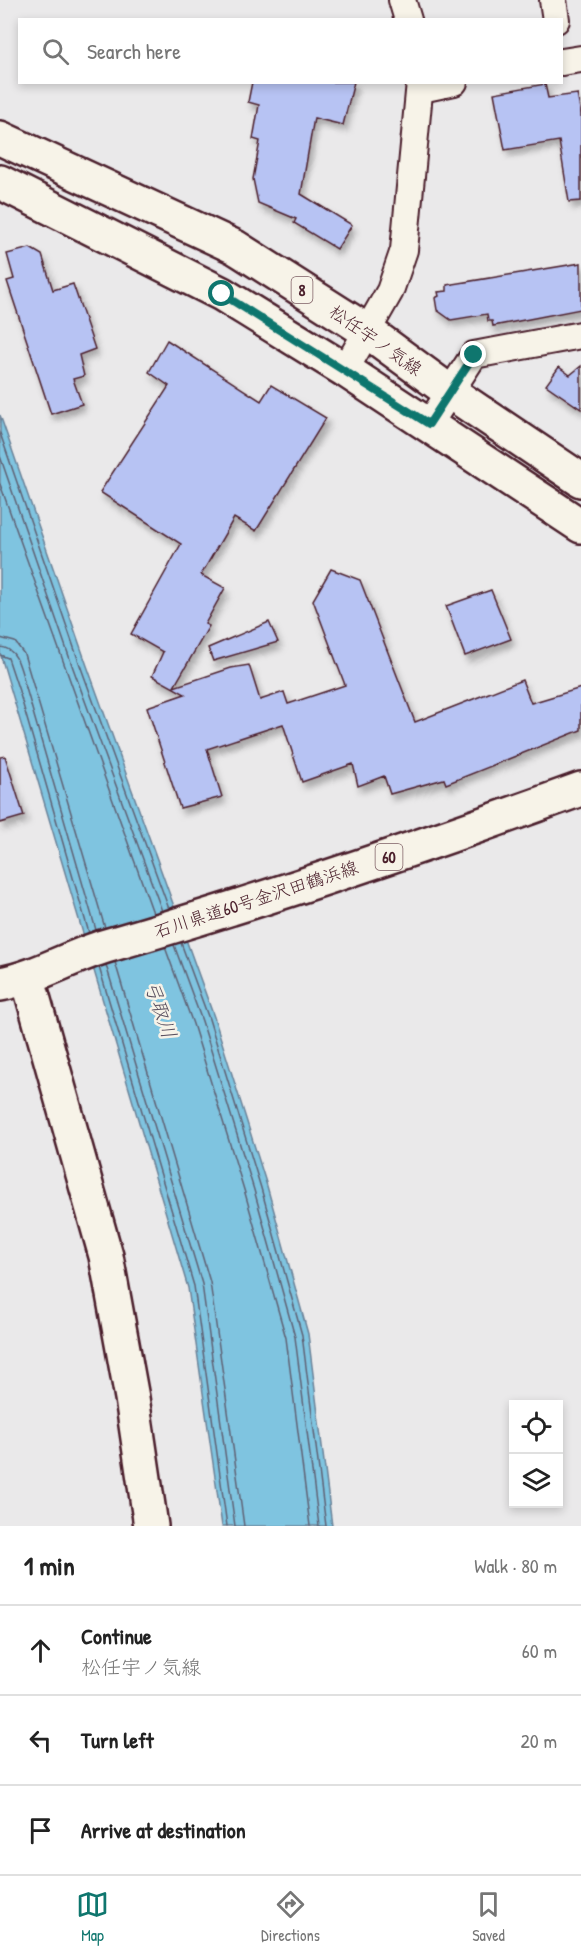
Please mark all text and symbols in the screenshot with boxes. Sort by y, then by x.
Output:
search box [18,18,563,84]
icon: search [39,35,72,68]
text: Search here [87,36,181,66]
road number: 8 [292,277,312,303]
route start [208,280,234,306]
street label: 松任宇ノ気線 [325,299,427,381]
route end [460,341,486,367]
road number: 60 [376,844,402,870]
street label: 石川県道60号金沢田鶴浜線 [151,854,361,944]
water label: 弓取川 [138,976,184,1042]
map controls [509,1400,563,1508]
button: locate [509,1400,563,1454]
button: layers [509,1454,563,1508]
text: 1 min [24,1548,75,1583]
text: Walk · 80 m [474,1552,557,1579]
text: Continue [81,1621,152,1651]
icon: ahead [24,1634,57,1667]
text: 60 m [522,1637,557,1664]
text: 松任宇ノ気線 [81,1653,201,1680]
icon: left [24,1724,57,1757]
text: Turn left [81,1725,154,1755]
text: 20 m [520,1727,557,1754]
icon: arrive [24,1814,57,1847]
text: Arrive at destination [81,1815,246,1845]
tab: Map [76,1888,109,1946]
tab: Directions [261,1888,320,1946]
tab: Saved [472,1888,505,1946]

